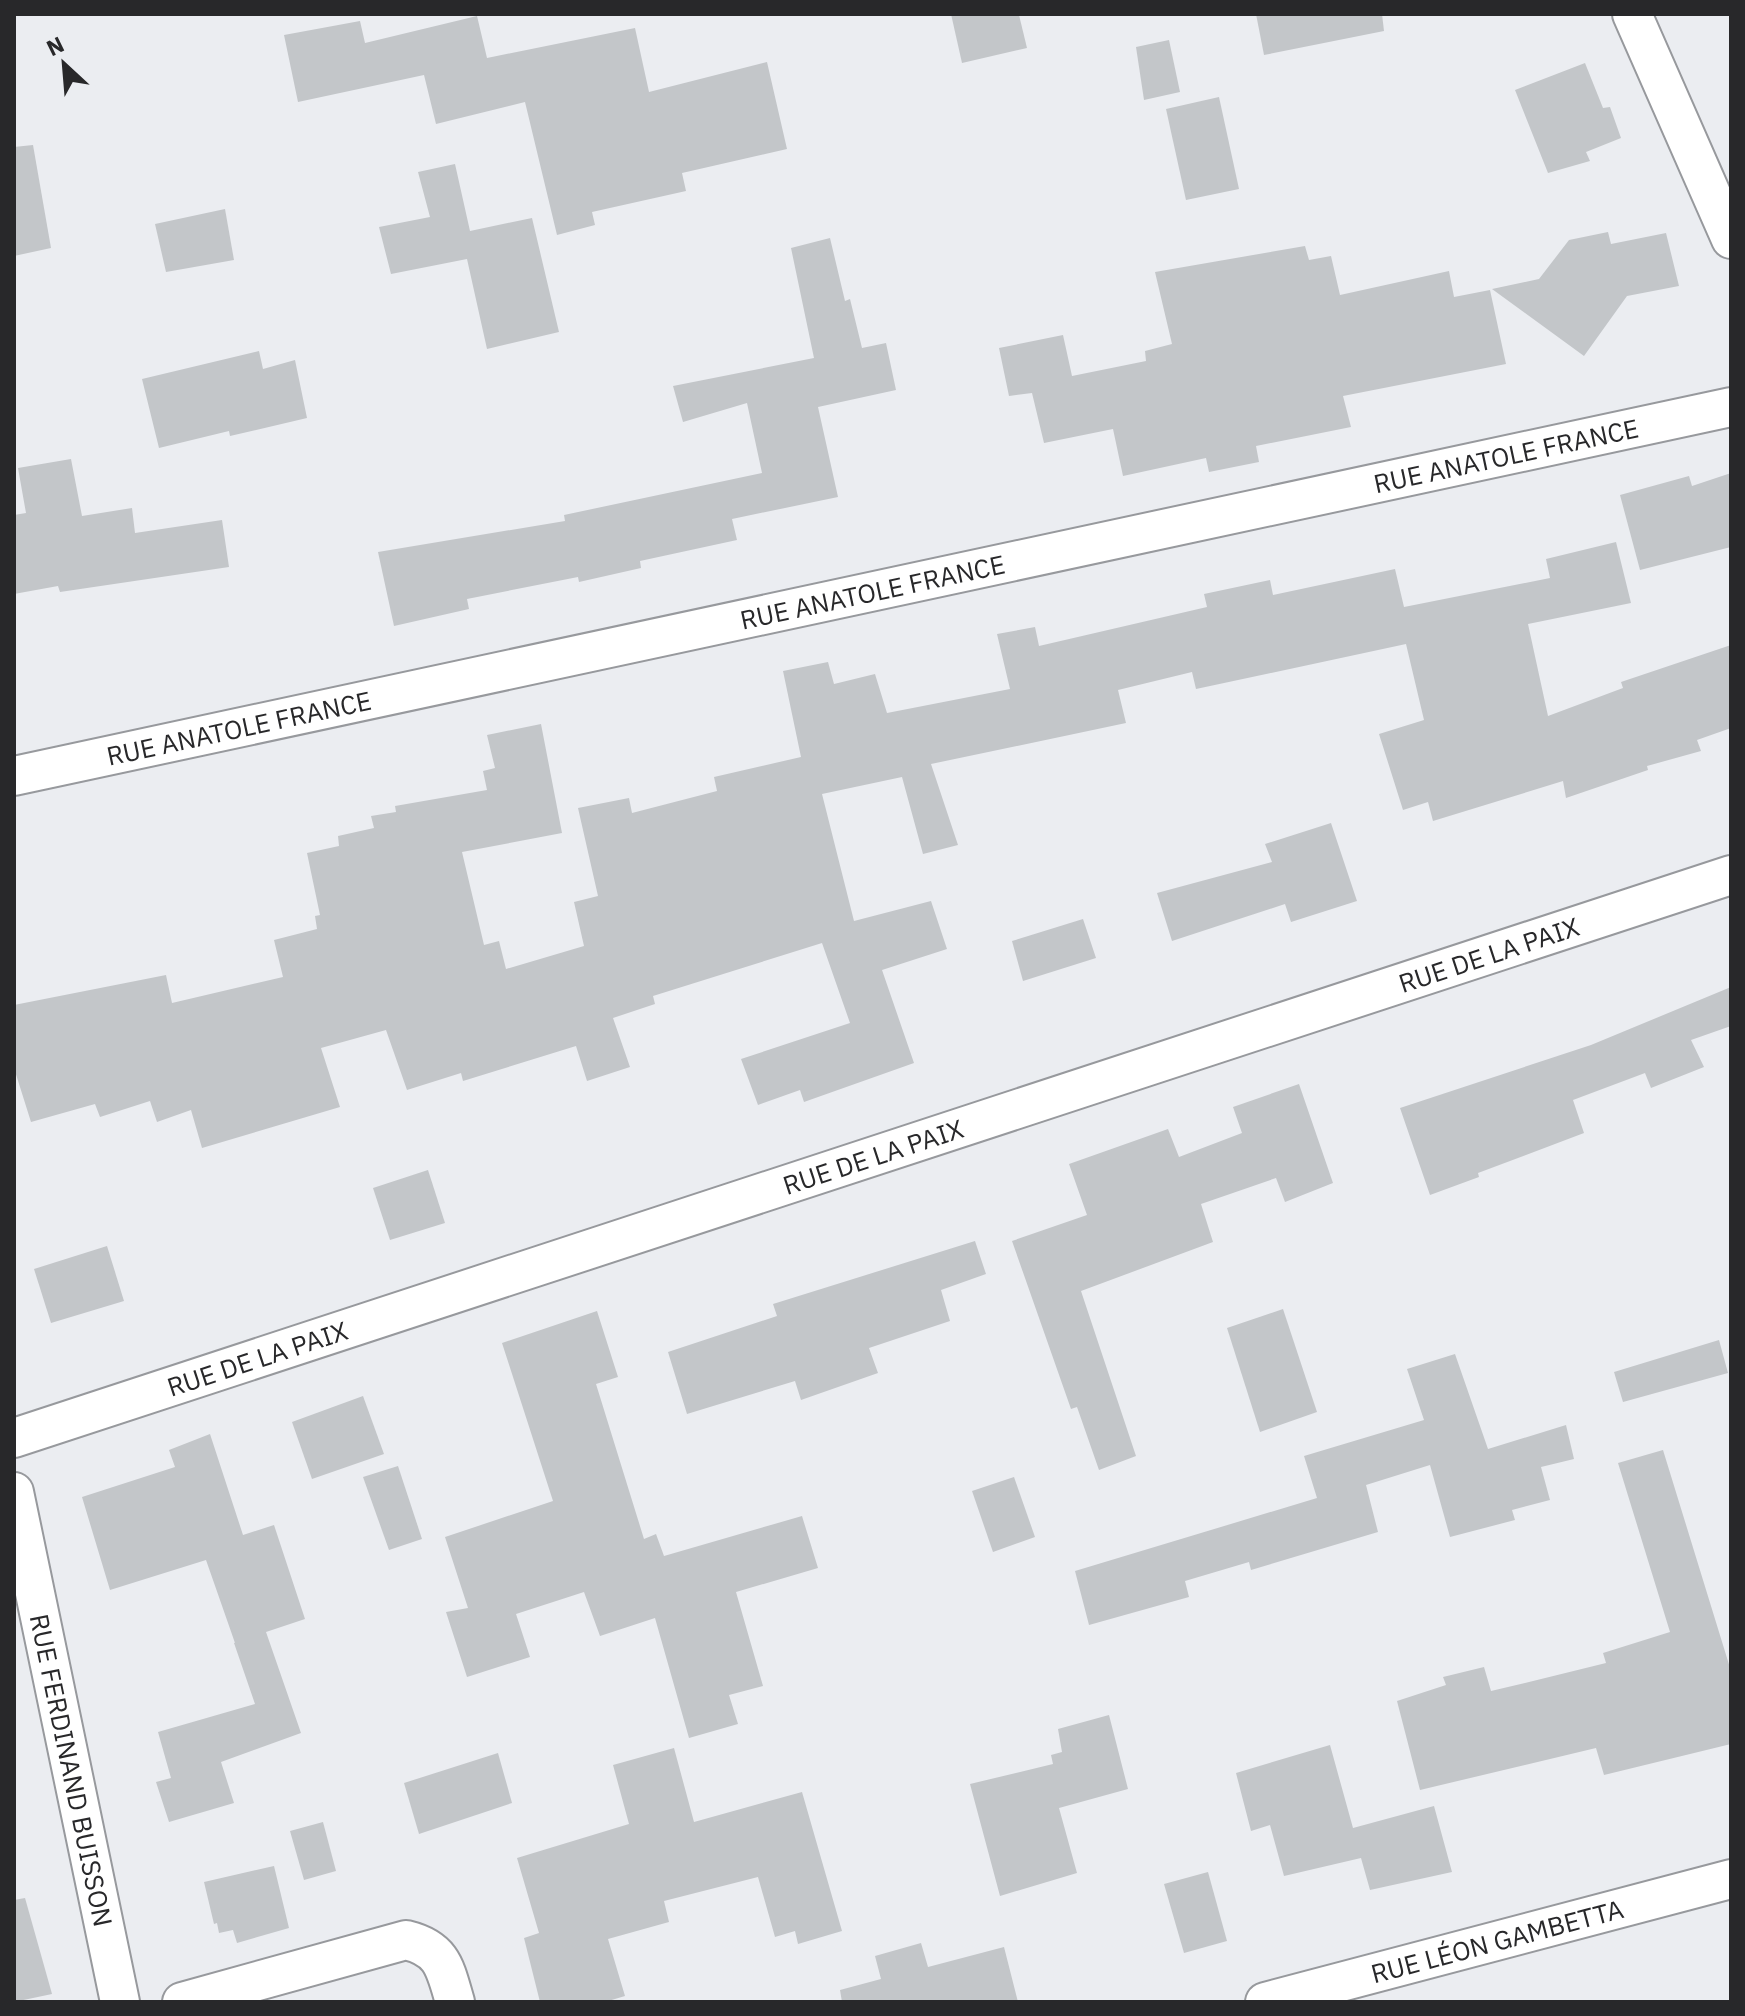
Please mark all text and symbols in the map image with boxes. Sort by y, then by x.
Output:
north arrow [24,24,104,104]
text: N [41,29,69,62]
street label: RUE ANATOLE FRANCE [1370,410,1642,500]
street label: RUE ANATOLE FRANCE [737,547,1008,637]
street label: RUE ANATOLE FRANCE [103,683,374,773]
street label: RUE DE LA PAIX [1394,909,1583,1000]
street label: RUE DE LA PAIX [778,1111,968,1202]
street label: RUE DE LA PAIX [163,1313,352,1404]
street label: RUE FERDINAND BUISSON [23,1611,121,1929]
street label: RUE LÉON GAMBETTA [1367,1891,1627,1990]

